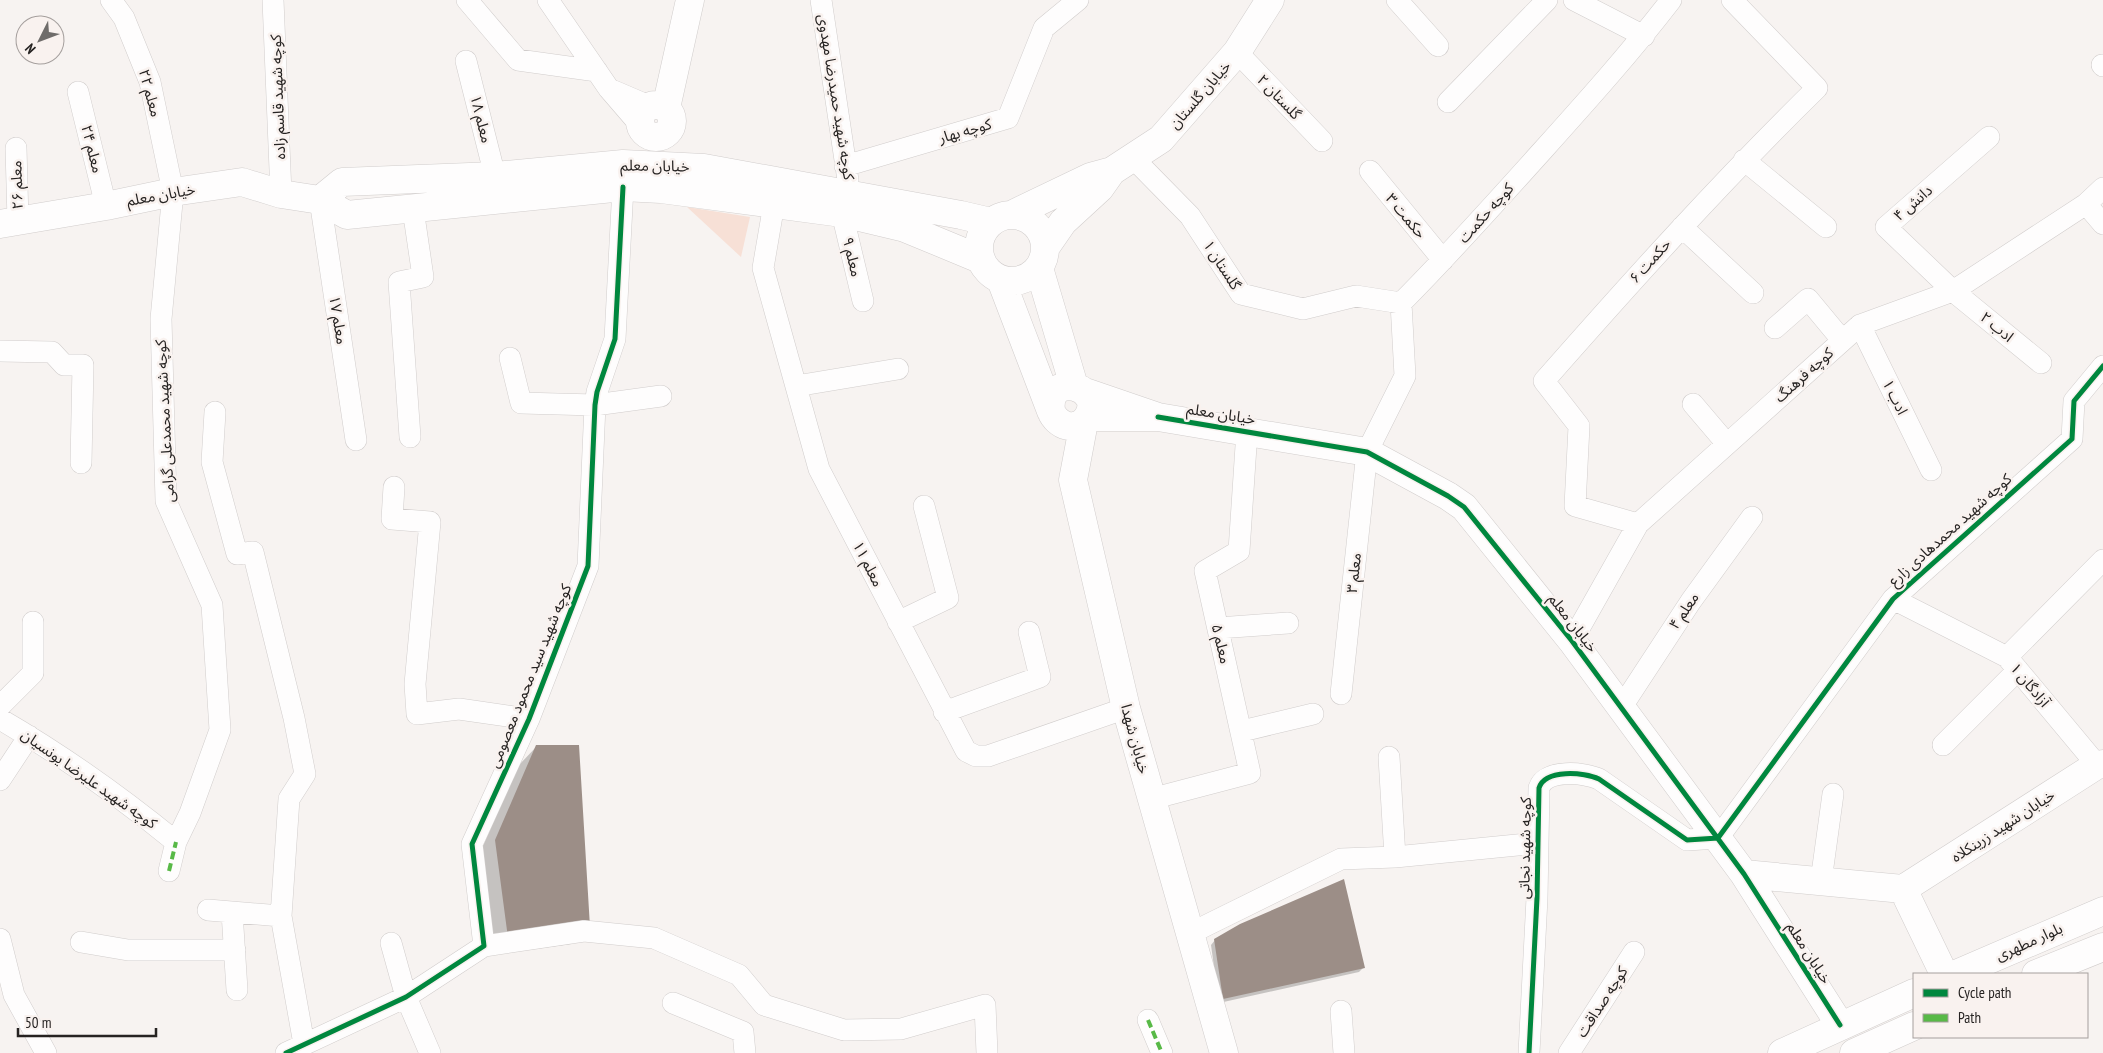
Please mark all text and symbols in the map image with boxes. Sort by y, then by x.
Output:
street label: کوچه شهید حمیدرضا مهدوی [813,13,859,182]
north arrow [15,15,65,65]
street label: کوچه شهید قاسم زاده [266,33,291,160]
text: N [21,40,40,58]
street label: خیابان گلستان [1165,57,1235,133]
street label: معلم ۲۲ [133,67,166,120]
street label: گلستان ۲ [1253,70,1306,124]
street label: معلم ۱۸ [464,93,497,145]
street label: کوچه بهار [935,114,995,148]
street label: معلم ۲۴ [75,123,108,175]
street label: خیابان معلم [620,155,690,178]
street label: معلم ۲۶ [6,160,29,210]
street label: کوچه حکمت [1454,178,1519,247]
street label: خیابان معلم [125,179,197,212]
street label: دانش ۴ [1889,181,1936,225]
street label: حکمت ۳ [1382,189,1431,242]
street label: حکمت ۶ [1625,234,1675,287]
street label: معلم ۹ [837,235,866,279]
street label: گلستان ۱ [1199,236,1246,294]
street label: معلم ۱۷ [323,294,352,346]
street label: ادب ۲ [1977,307,2018,346]
street label: کوچه شهید محمدعلی گرامی [151,338,179,503]
street label: کوچه فرهنگ [1770,343,1838,407]
street label: ادب ۱ [1879,376,1912,418]
street label: خیابان معلم [1185,399,1257,430]
street label: کوچه شهید محمدهادی زارع [1884,469,2018,592]
street label: معلم ۱۱ [847,538,888,591]
street label: معلم ۳ [1342,552,1367,594]
street label: کوچه شهید سید محمود معصومی [484,580,576,771]
street label: معلم ۴ [1664,589,1704,634]
street label: خیابان معلم [1543,590,1602,657]
street label: معلم ۵ [1206,622,1235,666]
street label: آزادگان ۱ [2006,659,2055,711]
street label: خیابان شهدا [1117,702,1154,776]
street label: کوچه شهید علیرضا یونسیان [17,724,162,834]
street label: خیابان شهید زرینکلاه [1947,785,2058,866]
street label: کوچه شهید نجاتی [1514,796,1536,899]
street label: خیابان معلم [1781,918,1836,988]
street label: بلوار مطهری [1992,918,2065,965]
street label: کوچه صداقت [1572,962,1633,1041]
legend [1913,973,2088,1038]
text: Cycle path [1958,983,2011,1002]
scale bar [18,1006,155,1038]
text: Path [1958,1008,1981,1027]
text: 50 m [25,1013,51,1032]

